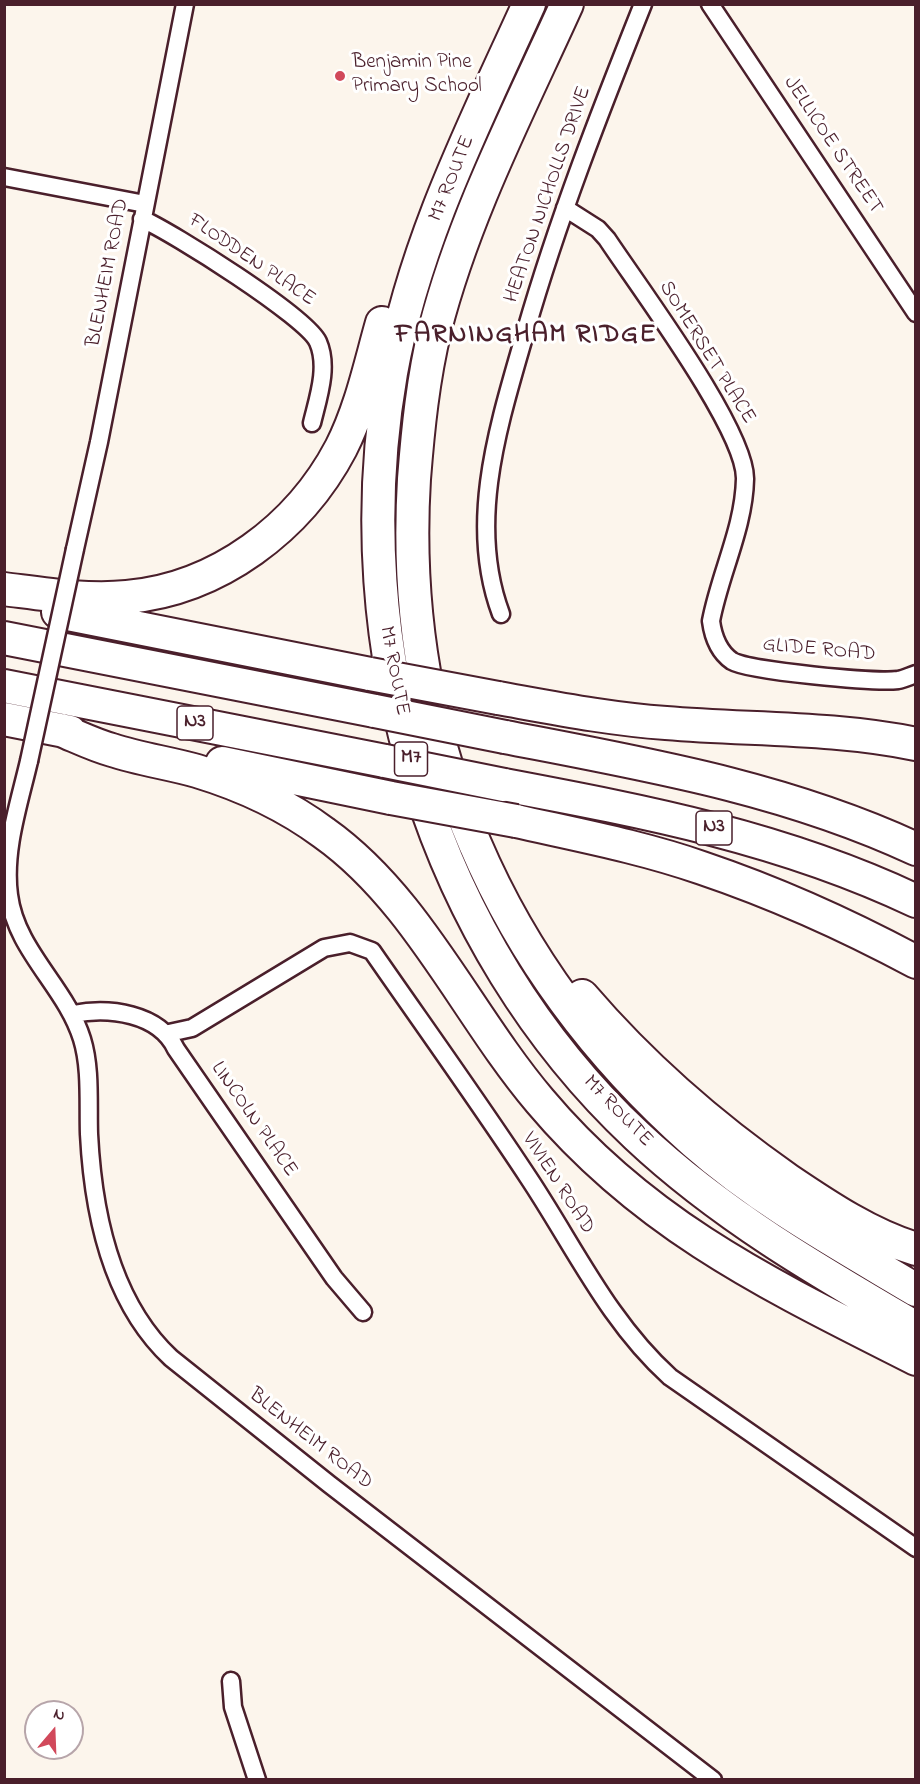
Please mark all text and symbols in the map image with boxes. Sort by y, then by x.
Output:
place label: Benjamin Pine Primary School [352,51,482,101]
marker: Benjamin Pine Primary School [333,69,347,83]
street label: JELLICOE STREET [777,72,887,220]
street label: HEATON NICHOLLS DRIVE [500,83,598,307]
street label: M7 ROUTE [424,132,482,226]
street label: BLENHEIM ROAD [82,197,136,349]
street label: FLODDEN PLACE [183,209,319,313]
street label: SOMERSET PLACE [652,277,760,429]
district label: FARNINGHAM RIDGE [395,321,657,353]
street label: M7 ROUTE [372,624,414,718]
street label: GLIDE ROAD [762,634,876,668]
road number: N3 [177,706,213,740]
road number: M7 [394,742,428,776]
road number: N3 [696,811,732,845]
street label: LINCOLN PLACE [204,1058,302,1182]
street label: M7 ROUTE [577,1071,657,1153]
street label: VIVIEN ROAD [515,1129,599,1239]
street label: BLENHEIM ROAD [243,1384,377,1496]
north arrow [24,1700,84,1760]
text: N [50,1702,68,1728]

